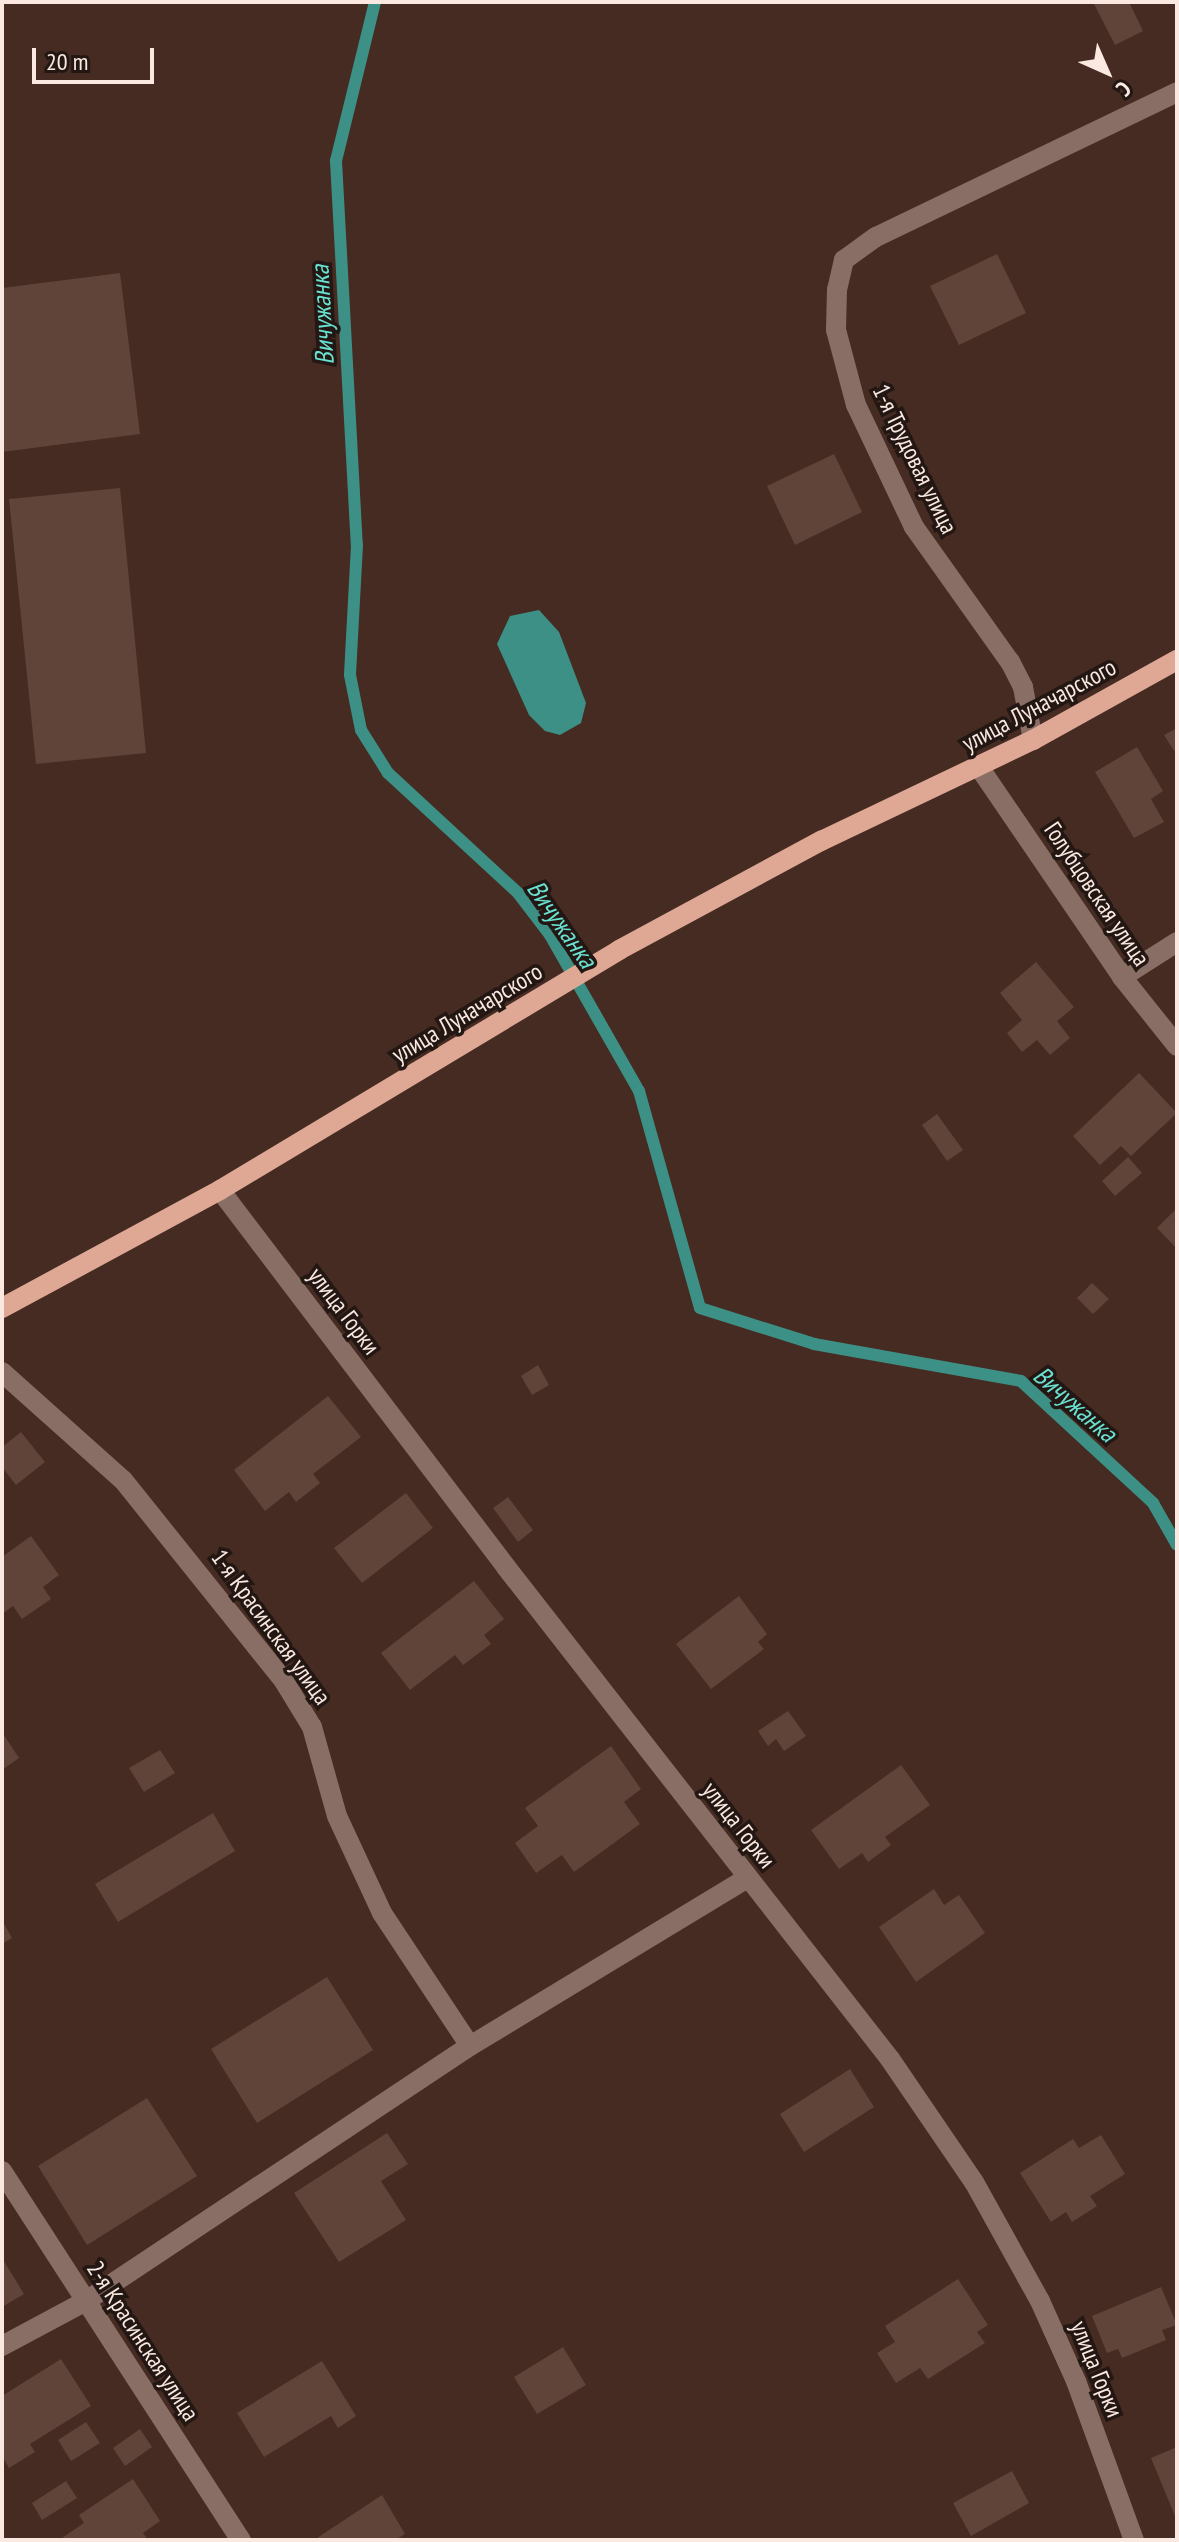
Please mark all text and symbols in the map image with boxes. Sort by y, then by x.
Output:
scale bar [36,32,158,82]
north arrow [1067,32,1147,112]
text: 20 m [46,46,88,77]
text: С [1111,76,1137,102]
water label: Вичужанка [304,264,340,366]
street label: 1-я Трудовая улица [866,379,964,539]
street label: улица Луначарского [957,652,1121,758]
street label: Голубцовская улица [1038,816,1156,972]
water label: Вичужанка [521,874,603,974]
street label: улица Луначарского [387,957,547,1069]
street label: улица Горки [302,1262,386,1360]
water label: Вичужанка [1027,1359,1123,1449]
street label: 1-я Красинская улица [205,1544,337,1710]
street label: улица Горки [696,1776,782,1874]
street label: 2-я Красинская улица [81,2256,205,2426]
street label: улица Горки [1065,2317,1129,2421]

